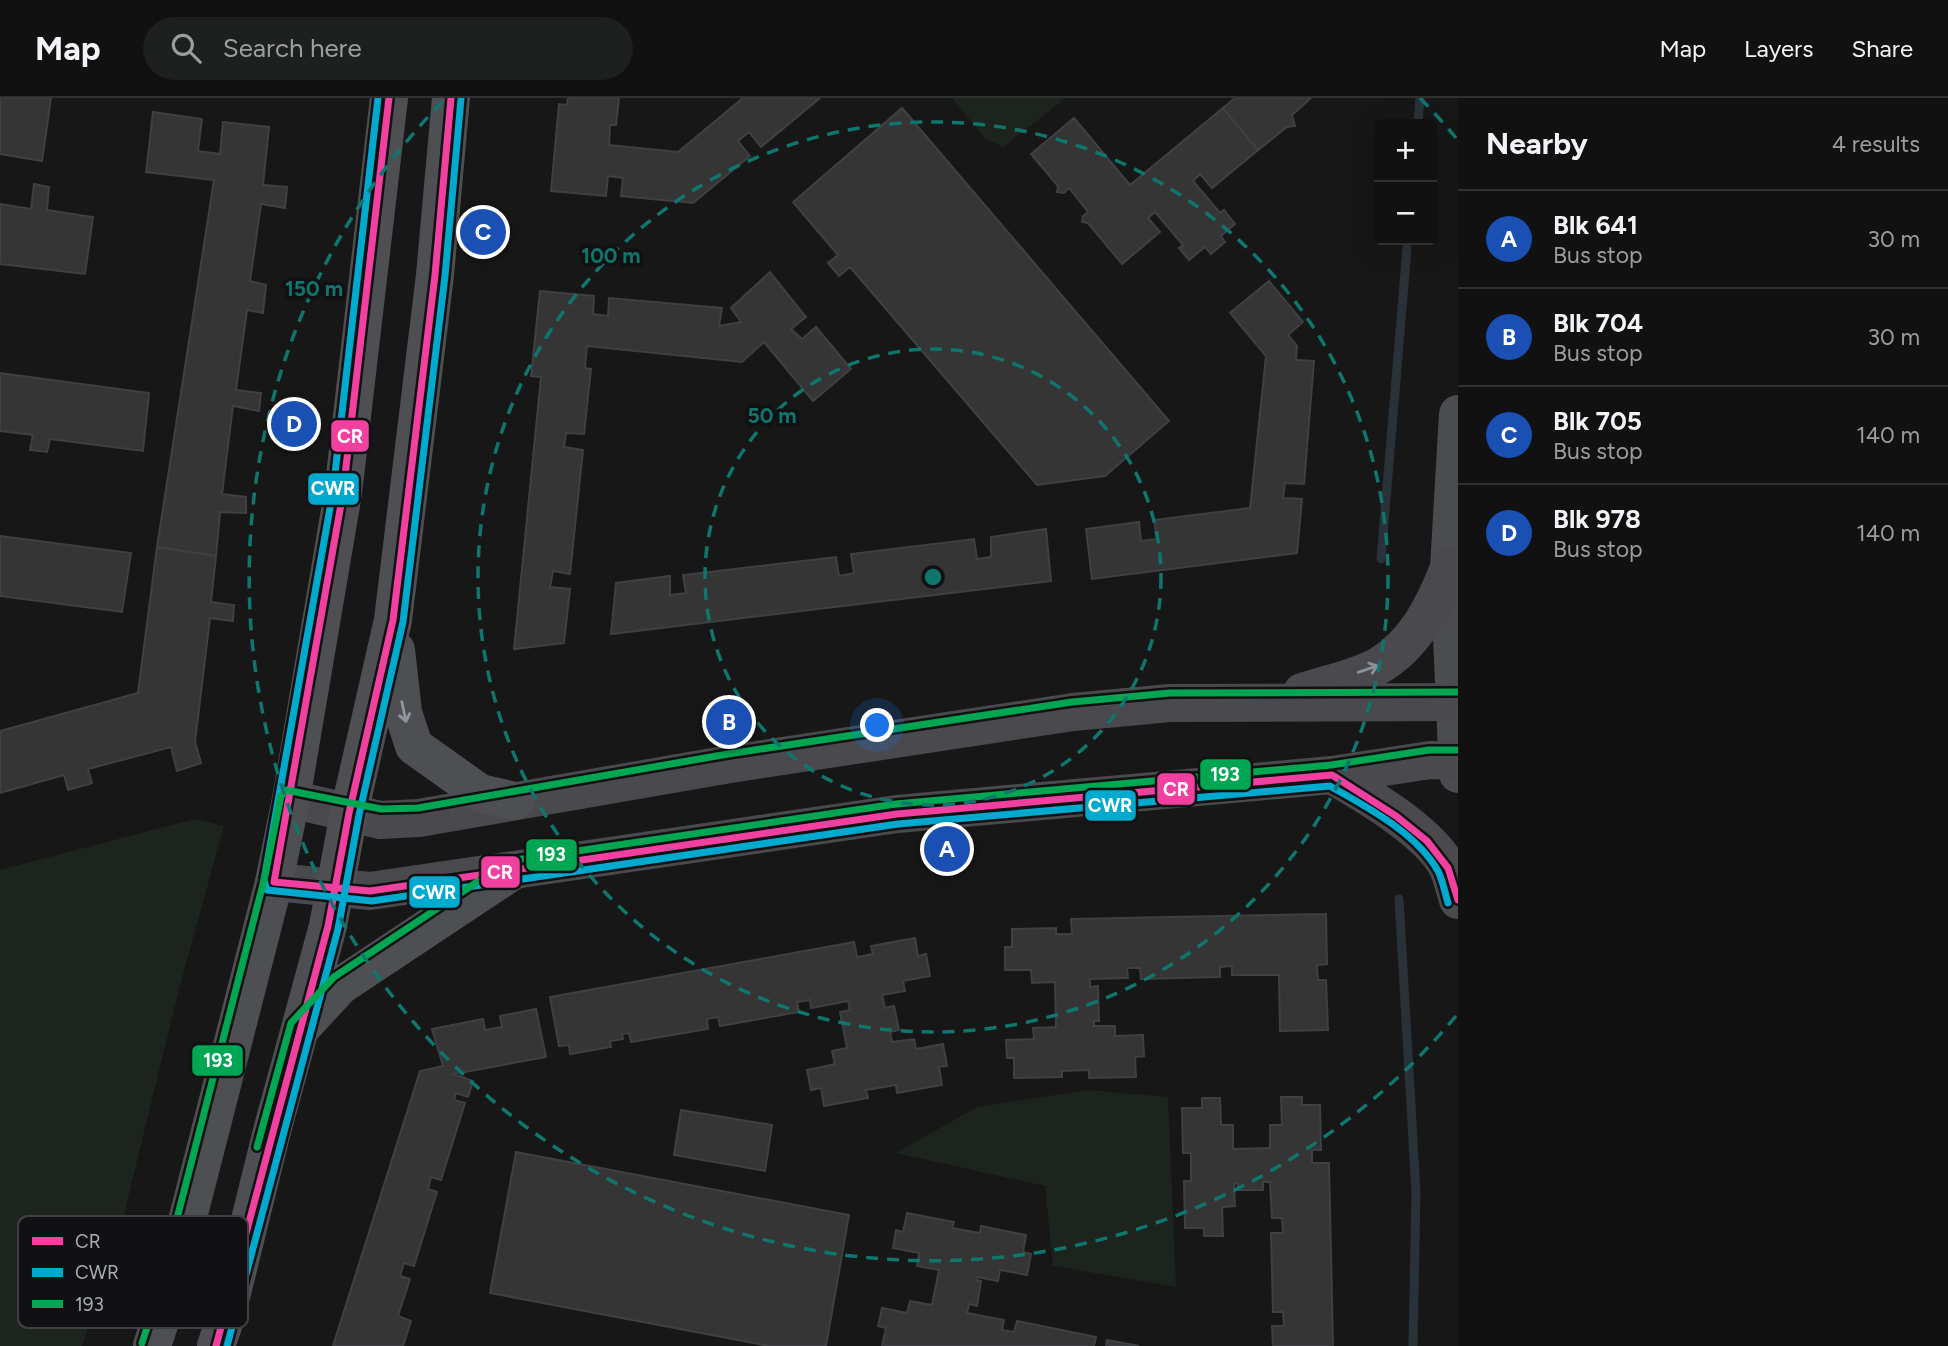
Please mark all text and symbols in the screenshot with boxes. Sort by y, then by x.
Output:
search box [143,17,633,80]
text: Map [35,29,101,68]
icon: search [167,29,205,67]
text: Search here [223,32,362,64]
text: Map [1659,34,1706,63]
text: Layers [1744,34,1813,63]
text: Share [1851,34,1913,63]
map controls [1374,119,1437,245]
button: + [1374,119,1437,182]
text: Nearby [1486,125,1588,162]
text: 4 results [1832,130,1920,158]
button: − [1374,182,1437,245]
pin: C [460,206,506,258]
text: Blk 641 [1553,209,1638,241]
text: A [1501,225,1517,253]
text: 30 m [1867,225,1920,253]
text: Bus stop [1553,241,1643,269]
text: 100 m [581,243,641,268]
text: 150 m [285,276,343,301]
text: Blk 704 [1553,307,1643,339]
text: B [1502,323,1516,351]
text: 30 m [1867,323,1920,351]
text: Bus stop [1553,339,1643,367]
pin: D [271,398,317,450]
text: 50 m [747,403,797,428]
text: Blk 705 [1553,405,1642,437]
line badge: CR [330,419,370,453]
text: C [1501,421,1517,449]
text: 140 m [1856,421,1920,449]
text: CR [337,425,363,448]
text: Bus stop [1553,437,1643,465]
line badge: CWR [307,472,360,506]
text: CWR [311,477,355,500]
text: Blk 978 [1553,503,1641,535]
text: D [1501,519,1517,547]
text: 140 m [1856,519,1920,547]
text: Bus stop [1553,535,1643,563]
centre of rings [921,565,945,589]
one-way arrow [1357,662,1378,675]
pin: B [706,696,752,748]
one-way arrow [398,700,412,723]
your location [860,708,894,742]
line badge: 193 [1199,758,1252,791]
text: 193 [1210,763,1240,786]
line badge: CR [1156,772,1196,806]
text: CR [1163,778,1189,801]
line badge: CWR [1084,789,1137,822]
text: CWR [1088,794,1132,817]
pin: A [924,823,970,875]
line badge: 193 [525,838,578,872]
text: 193 [536,843,566,866]
line badge: CR [480,855,521,889]
text: CR [487,861,513,884]
line badge: CWR [408,875,461,909]
text: CWR [412,881,456,904]
line badge: 193 [191,1044,244,1077]
text: 193 [203,1049,233,1072]
legend [18,1216,248,1328]
text: CR [75,1230,101,1253]
text: CWR [75,1261,119,1284]
text: 193 [75,1293,104,1316]

